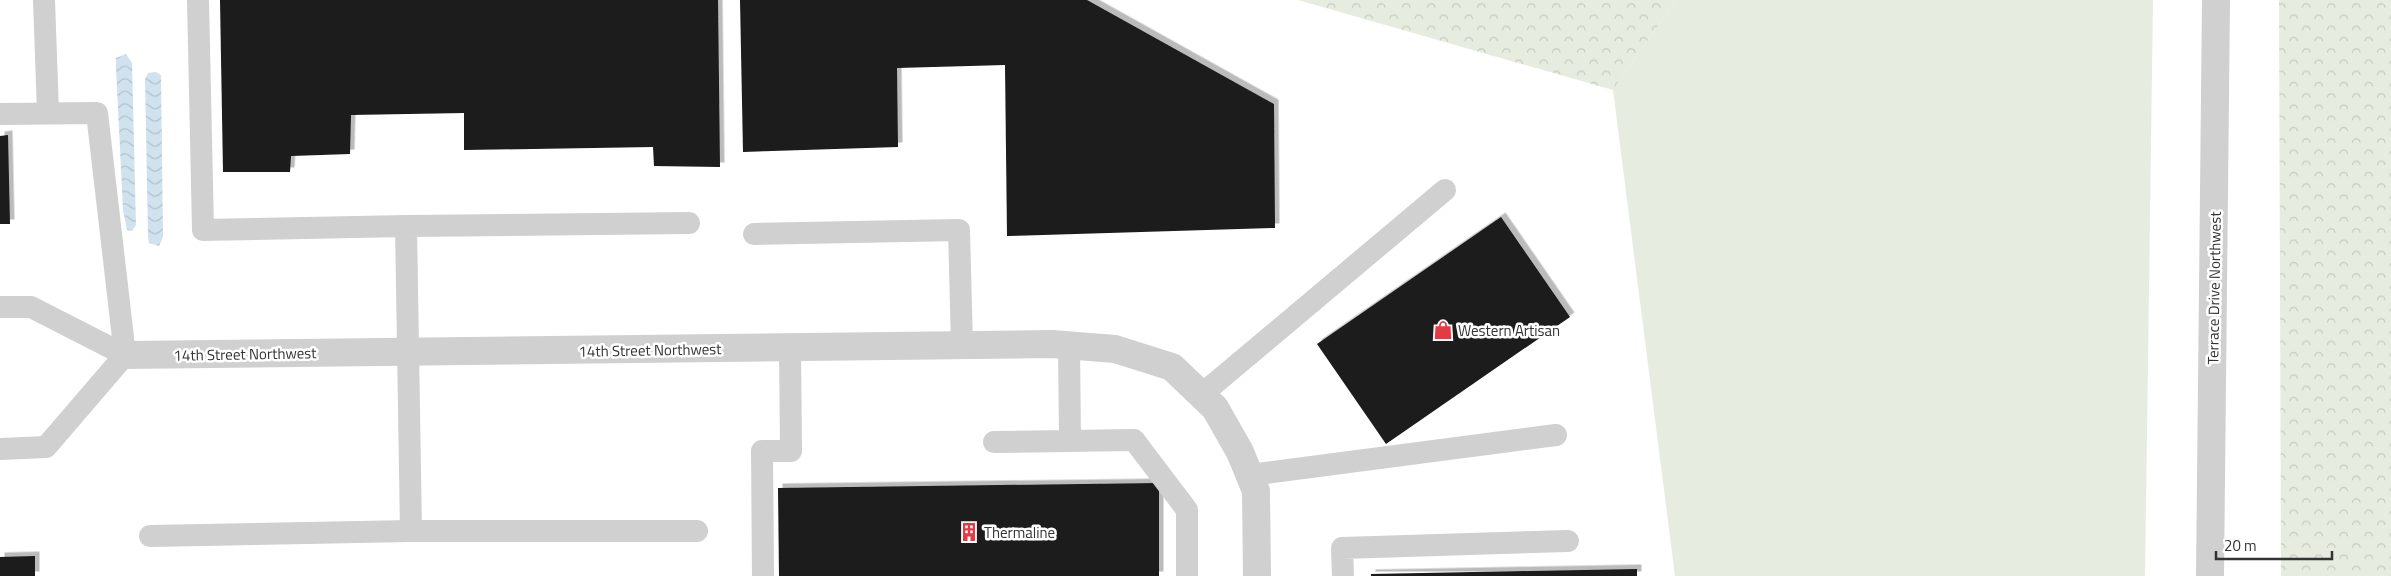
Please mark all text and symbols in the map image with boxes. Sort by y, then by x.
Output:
street label: Terrace Drive Northwest [2201,211,2227,365]
shop icon: Western Artisan [1432,319,1454,341]
place label: Western Artisan [1458,319,1560,342]
street label: 14th Street Northwest [578,337,722,363]
street label: 14th Street Northwest [173,341,317,367]
building icon: Thermaline [958,521,980,543]
place label: Thermaline [984,521,1055,544]
scale bar [2216,528,2332,560]
text: 20 m [2224,534,2257,557]

